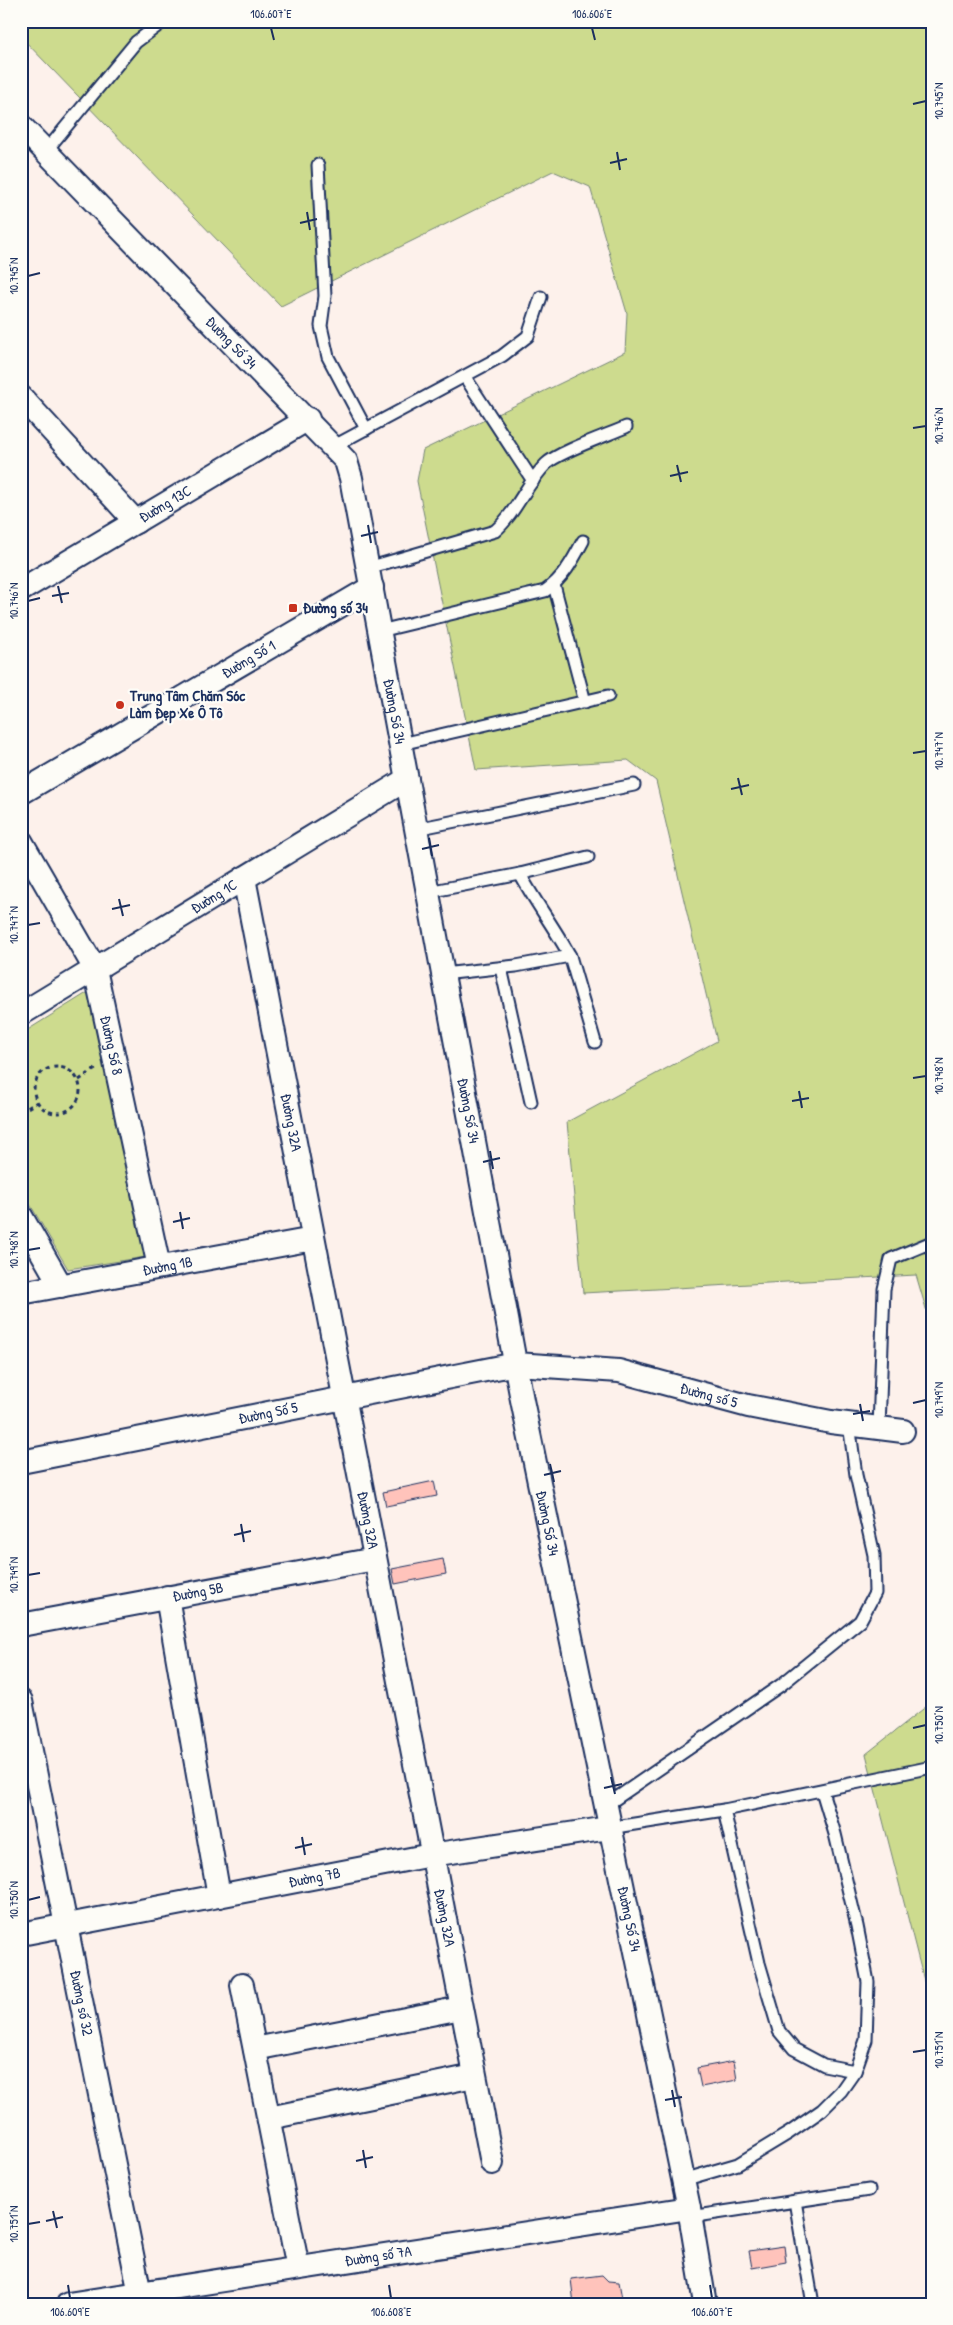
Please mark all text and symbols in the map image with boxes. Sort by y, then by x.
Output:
text: 106.607°E [250,5,292,22]
text: 106.606°E [572,5,613,22]
text: 10.745°N [930,83,947,119]
text: 10.745°N [5,258,22,294]
street label: Đường Số 34 [201,311,262,374]
text: 10.746°N [930,408,947,444]
street label: Đường 13C [135,480,195,527]
text: 10.746°N [5,583,22,619]
place label: Đường số 34 [303,597,368,619]
marker: Đường số 34 [287,602,299,614]
street label: Đường Số 1 [218,635,279,683]
street label: Đường Số 34 [378,677,411,746]
place label: Trung Tâm Chăm Sóc Làm Đẹp Xe Ô Tô [129,685,246,724]
marker: Trung Tâm Chăm Sóc Làm Đẹp Xe Ô Tô [114,699,126,711]
text: 10.747°N [930,732,947,770]
street label: Đường 1C [187,874,241,918]
text: 10.747°N [5,906,22,944]
street label: Đường Số 8 [95,1014,128,1077]
text: 10.748°N [930,1057,947,1095]
street label: Đường Số 34 [453,1076,485,1145]
street label: Đường 32A [276,1092,308,1154]
text: 10.748°N [5,1231,22,1269]
street label: Đường 1B [141,1251,194,1280]
street label: Đường số 5 [678,1377,741,1413]
text: 10.749°N [930,1382,947,1418]
street label: Đường Số 5 [237,1396,300,1429]
street label: Đường 32A [353,1489,384,1551]
street label: Đường Số 34 [531,1489,565,1558]
text: 10.749°N [5,1557,22,1593]
street label: Đường 5B [171,1577,225,1607]
text: 10.750°N [930,1706,947,1744]
street label: Đường 7B [287,1862,342,1892]
text: 10.750°N [5,1881,22,1919]
street label: Đường Số 34 [613,1884,647,1954]
street label: Đường 32A [429,1887,461,1949]
street label: Đường số 32 [65,1968,99,2037]
text: 10.751°N [930,2032,947,2068]
text: 10.751°N [5,2206,22,2242]
street label: Đường số 7A [343,2240,414,2271]
text: 106.609°E [50,2303,91,2320]
text: 106.608°E [371,2303,412,2320]
text: 106.607°E [691,2303,733,2320]

